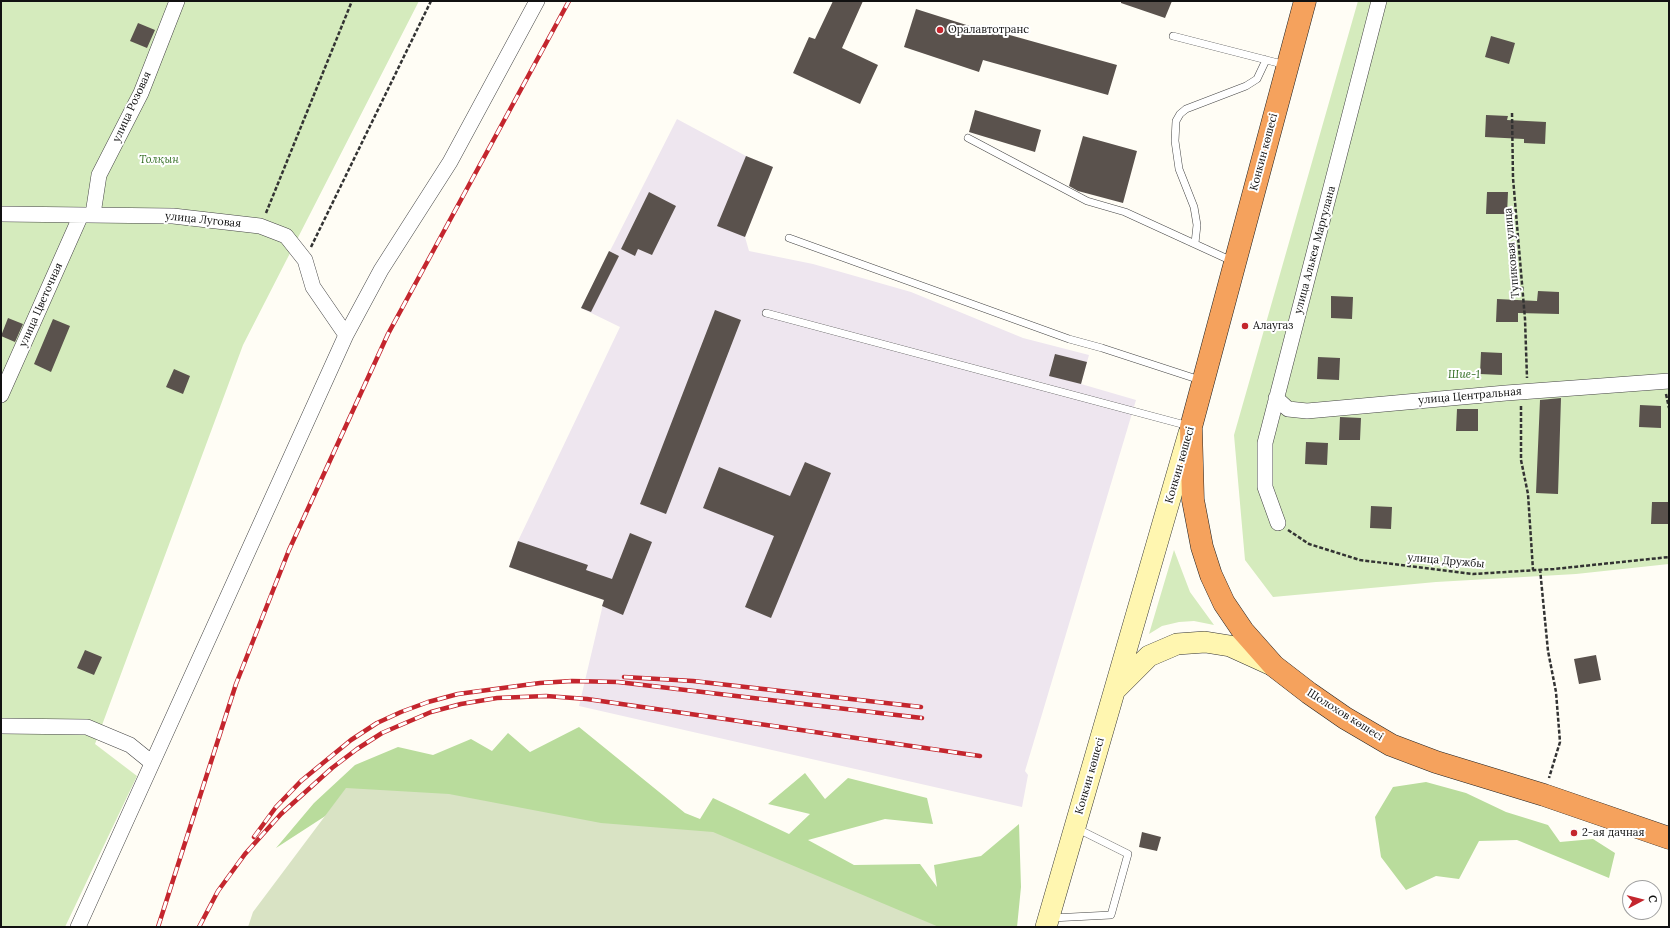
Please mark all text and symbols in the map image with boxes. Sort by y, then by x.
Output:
place label: Оралавтотранс [948,23,1029,37]
marker: Оралавтотранс [935,25,945,35]
street label: улица Розовая [110,70,154,144]
street label: Конкин көшесі [1247,112,1281,192]
park label: Толқын [139,153,179,167]
street label: улица Алькея Маргулана [1292,185,1338,315]
street label: Тупиковая улица [1501,207,1523,299]
street label: улица Луговая [164,209,242,231]
street label: улица Цветочная [16,261,66,349]
place label: Алаугаз [1253,319,1293,333]
marker: Алаугаз [1240,321,1250,331]
park label: Шие-1 [1448,368,1480,382]
street label: улица Центральная [1418,385,1522,407]
street label: Конкин көшесі [1163,425,1197,505]
street label: улица Дружбы [1407,551,1485,571]
street label: Шолохов көшесі [1304,686,1386,744]
street label: Конкин көшесі [1073,736,1107,816]
place label: 2-ая дачная [1582,826,1644,840]
marker: 2-ая дачная [1569,828,1579,838]
north arrow [1622,880,1662,920]
text: С [1646,894,1660,903]

